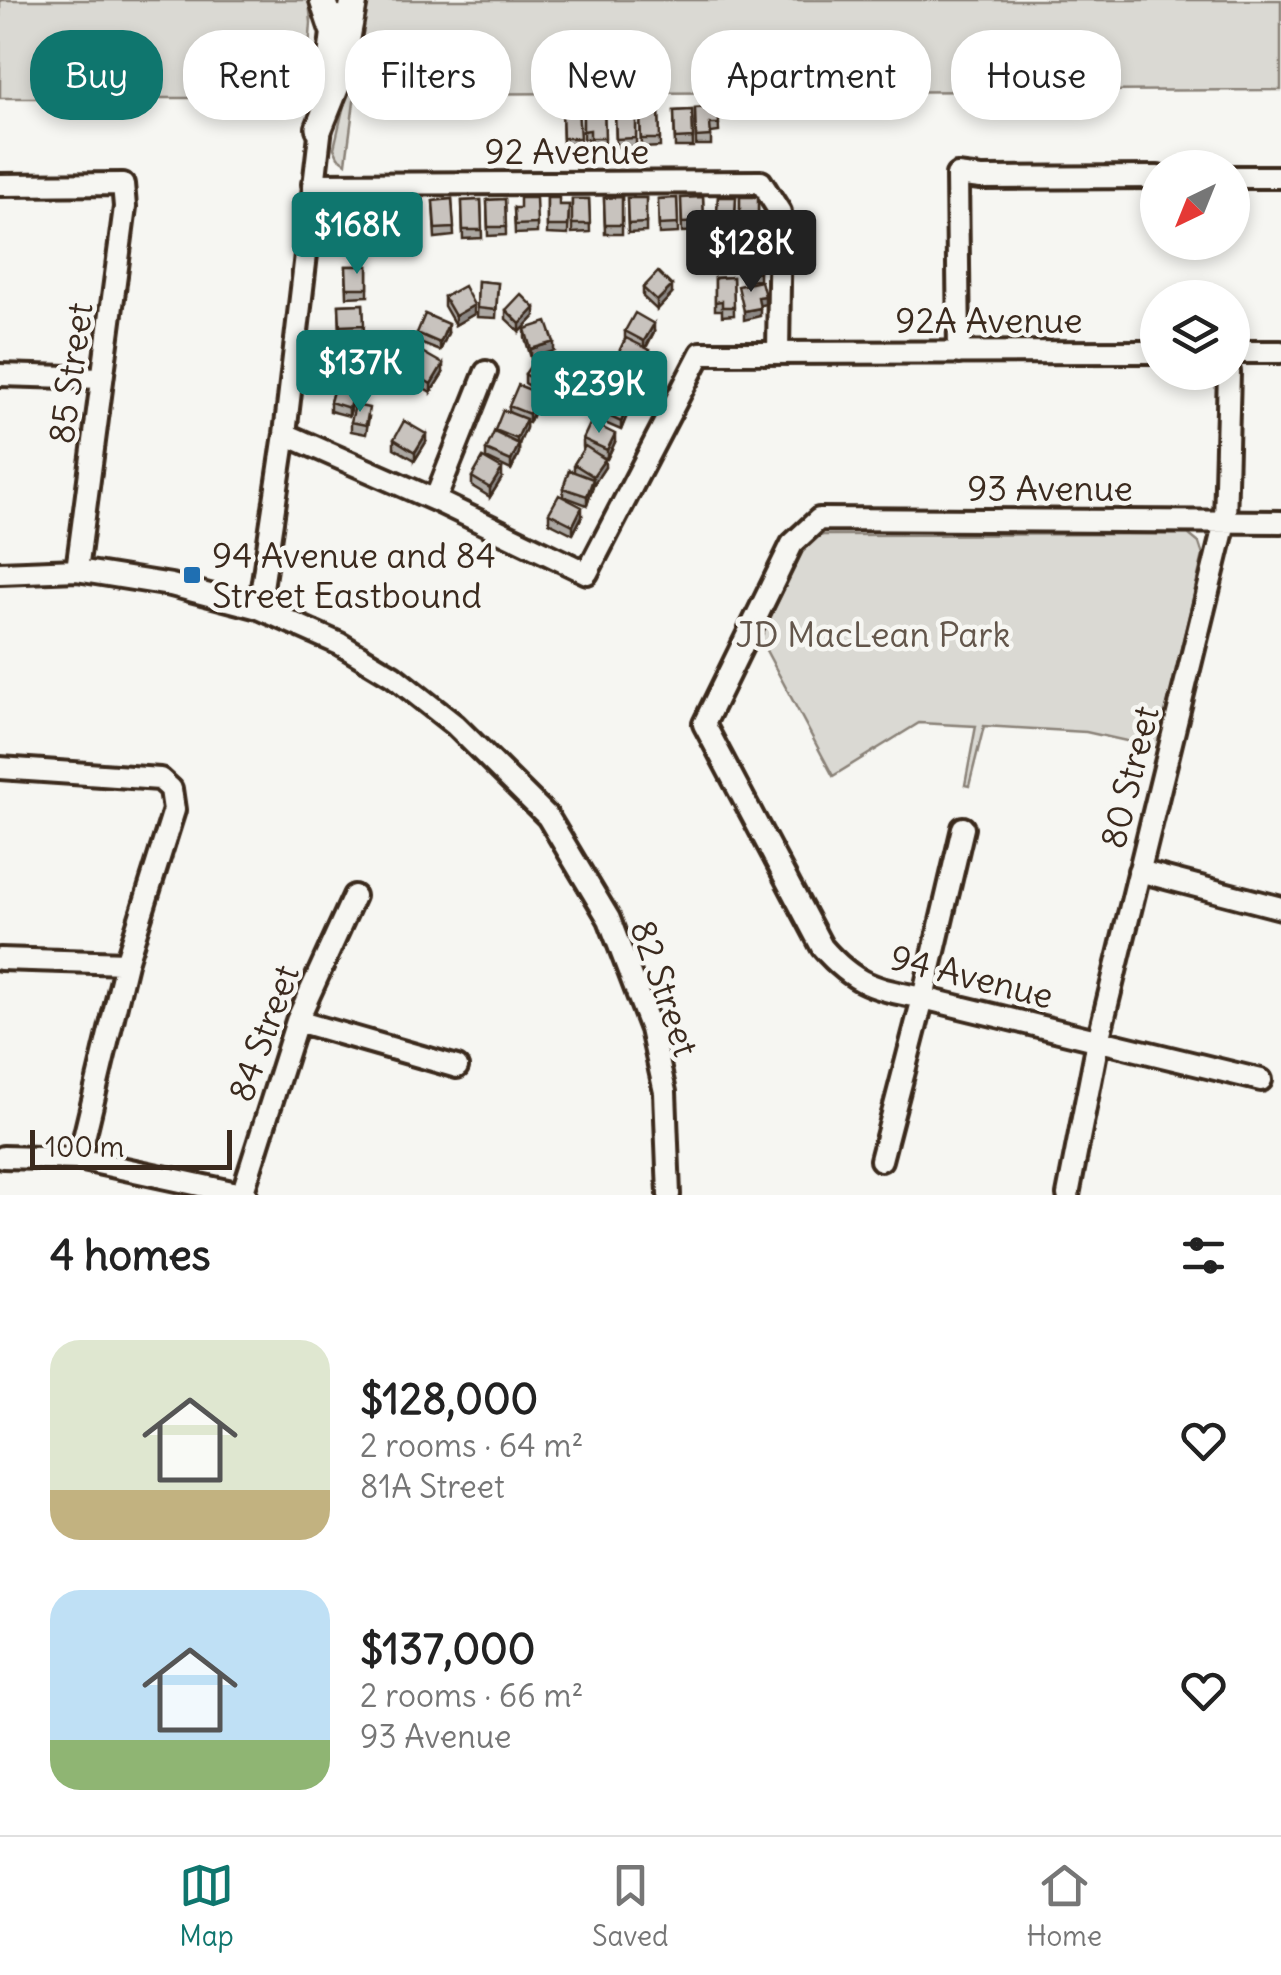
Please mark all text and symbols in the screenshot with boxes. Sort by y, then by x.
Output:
chip: Buy [30,30,163,120]
chip: Rent [183,30,325,120]
chip: Filters [345,30,511,120]
chip: New [531,30,671,120]
chip: Apartment [691,30,931,120]
chip: House [951,30,1121,120]
street label: 92 Avenue [485,129,649,173]
north arrow [1140,150,1250,260]
map controls [1140,150,1250,390]
pin: $168K [287,192,427,277]
text: $168K [314,204,400,245]
pin: $128K [681,210,821,295]
text: $128K [708,222,794,263]
button: layers [1140,280,1250,390]
street label: 92A Avenue [895,298,1083,342]
street label: 85 Street [38,299,102,446]
pin: $137K [290,330,430,415]
text: $137K [318,342,402,383]
pin: $239K [529,351,669,436]
text: $239K [553,363,645,404]
street label: 93 Avenue [967,466,1133,510]
place label: 94 Avenue and 84 Street Eastbound [212,533,496,617]
marker: 94 Avenue and 84 Street Eastbound [181,564,203,586]
park label: JD MacLean Park [736,612,1010,656]
street label: 80 Street [1090,701,1168,853]
street label: 82 Street [621,914,709,1062]
street label: 94 Avenue [886,935,1058,1017]
street label: 84 Street [218,959,308,1107]
scale bar [30,1125,232,1170]
text: 100 m [45,1129,124,1165]
icon: filters [1176,1228,1231,1283]
text: 4 homes [50,1229,211,1281]
text: $128,000 [360,1373,538,1425]
icon: home [130,1380,250,1500]
icon: heart [1176,1413,1231,1468]
text: 2 rooms · 64 m² [360,1425,583,1466]
text: 81A Street [360,1466,505,1507]
text: $137,000 [360,1623,535,1675]
icon: home [130,1630,250,1750]
icon: heart [1176,1663,1231,1718]
text: 2 rooms · 66 m² [360,1675,583,1716]
text: 93 Avenue [360,1716,511,1757]
tab: Map [179,1858,234,1954]
tab: Saved [592,1858,669,1954]
tab: Home [1027,1858,1102,1954]

